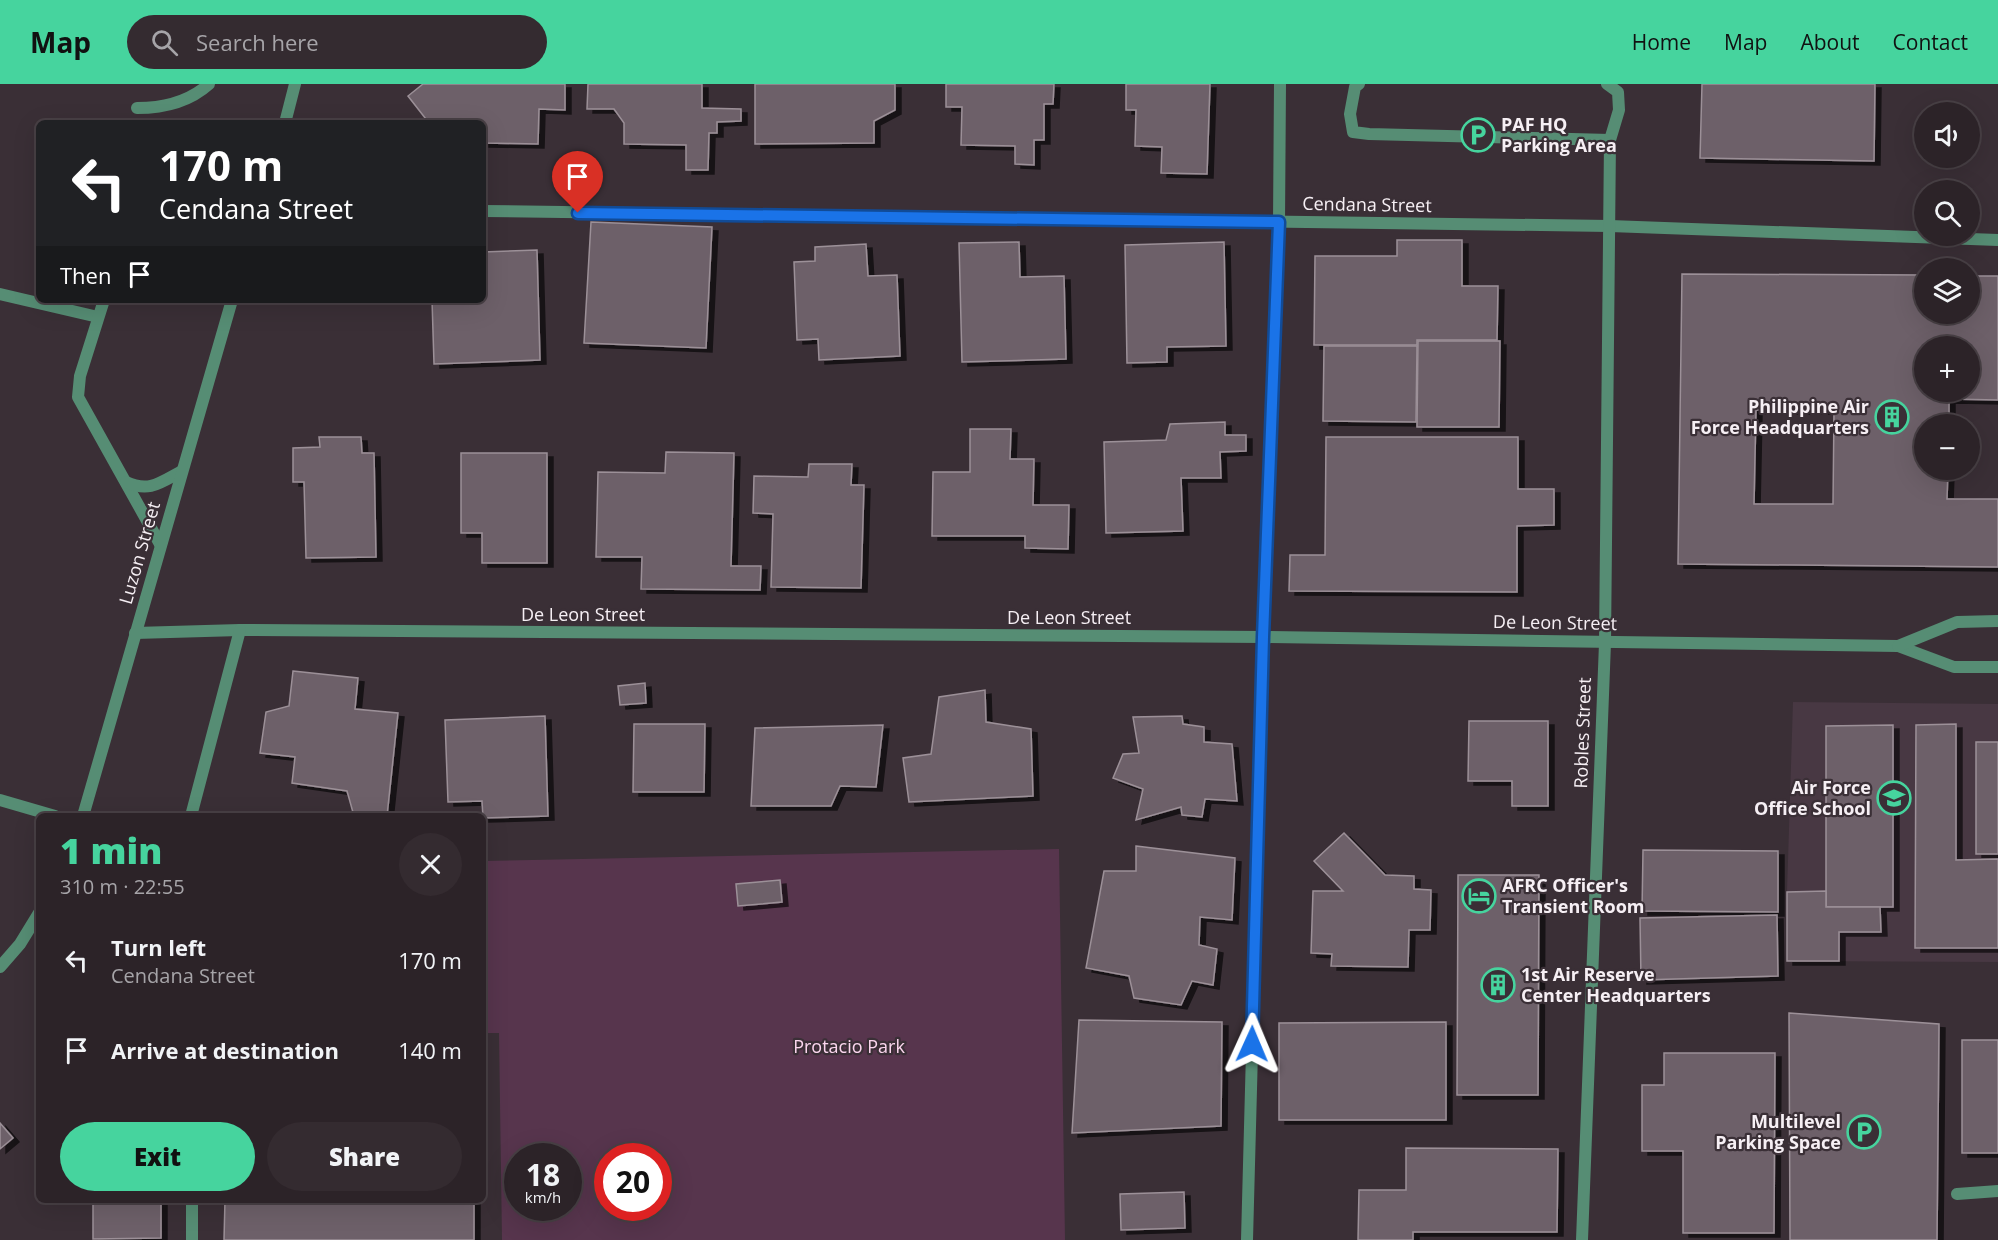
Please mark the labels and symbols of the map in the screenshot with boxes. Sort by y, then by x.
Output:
place label: PAF HQ Parking Area [1501,112,1617,157]
parking icon: PAF HQ Parking Area [1460,117,1496,153]
pin [552,151,603,213]
street label: Cendana Street [1302,191,1432,217]
place label: Philippine Air Force Headquarters [1691,394,1869,439]
building icon: Philippine Air Force Headquarters [1874,399,1910,435]
street label: Luzon Street [113,499,165,607]
street label: De Leon Street [521,602,645,626]
street label: De Leon Street [1007,605,1131,629]
street label: De Leon Street [1493,609,1617,635]
street label: Robles Street [1568,677,1596,789]
place label: Air Force Office School [1754,775,1871,820]
school or university icon: Air Force Office School [1876,780,1912,816]
place label: AFRC Officer's Transient Room [1502,873,1645,918]
hotel icon: AFRC Officer's Transient Room [1461,878,1497,914]
place label: 1st Air Reserve Center Headquarters [1521,962,1711,1007]
building icon: 1st Air Reserve Center Headquarters [1480,967,1516,1003]
position arrow [1220,1012,1284,1076]
park label: Protacio Park [793,1034,905,1058]
place label: Multilevel Parking Space [1715,1109,1841,1154]
parking icon: Multilevel Parking Space [1846,1114,1882,1150]
speed limit sign: 20 [594,1143,672,1221]

